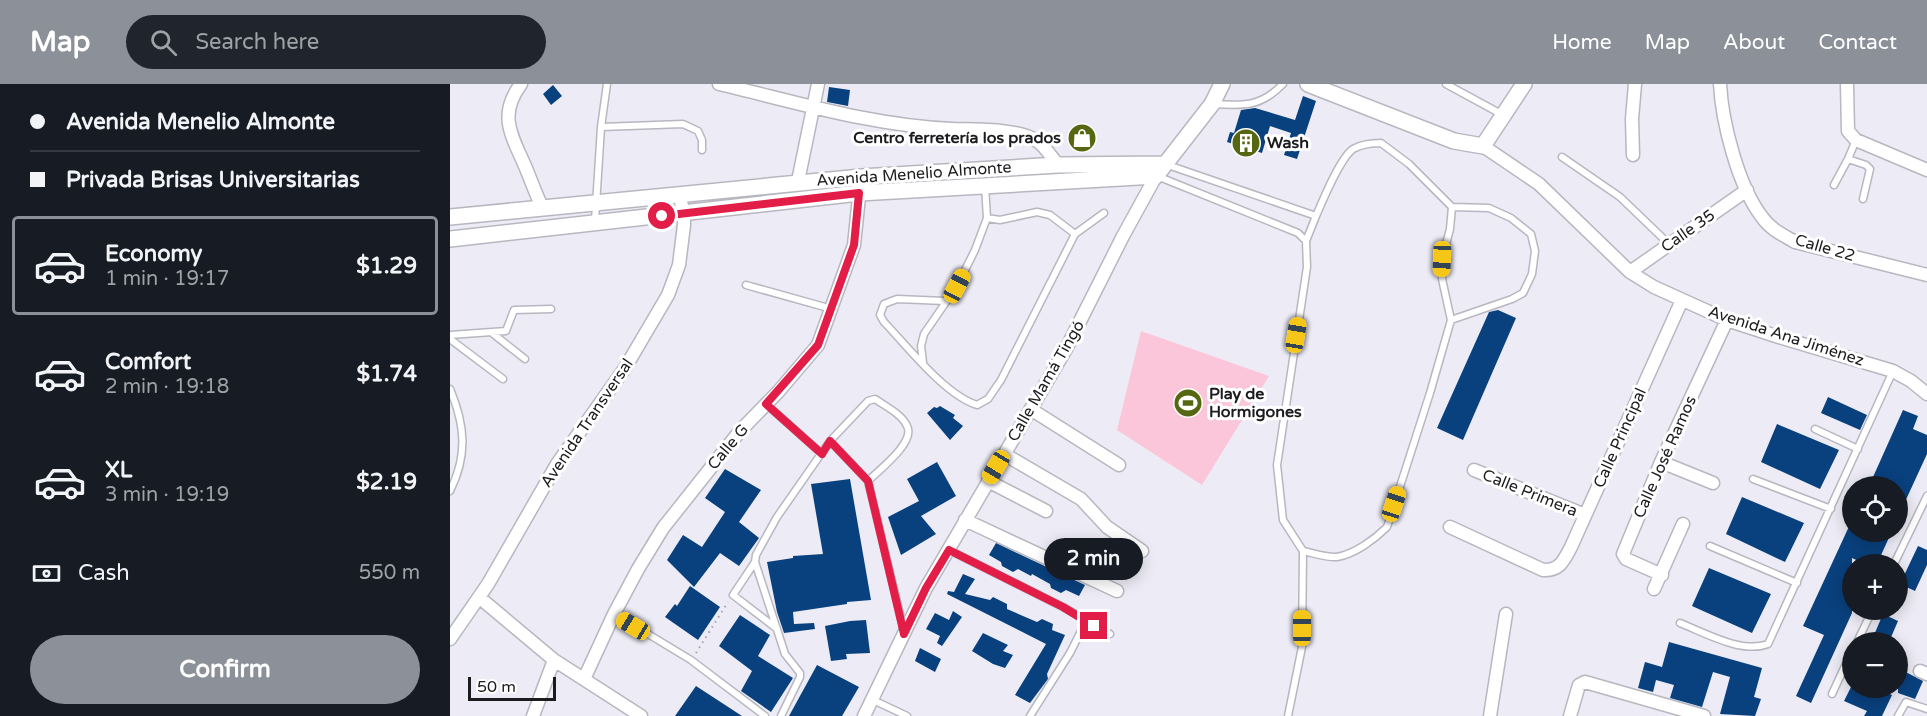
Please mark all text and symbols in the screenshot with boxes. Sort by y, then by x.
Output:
search box [126,15,546,69]
text: Map [30,25,90,59]
icon: search [147,26,180,59]
text: Search here [195,29,319,55]
text: Home [1552,30,1612,55]
text: Map [1645,30,1690,55]
text: About [1723,30,1785,55]
text: Contact [1818,30,1897,55]
text: Avenida Menelio Almonte [66,109,335,135]
shop icon: Centro ferretería los prados [1066,122,1098,154]
building icon: Wash [1230,127,1262,159]
place label: Centro ferretería los prados [853,128,1061,148]
place label: Wash [1267,133,1309,153]
street label: Avenida Menelio Almonte [816,157,1012,191]
text: Privada Brisas Universitarias [66,167,360,193]
route start [648,202,675,229]
street label: Calle 35 [1657,205,1719,257]
street label: Calle 22 [1793,230,1857,266]
icon: car [33,239,87,293]
text: Economy [105,241,202,267]
car [1432,241,1452,277]
text: $1.29 [356,253,417,279]
car [941,266,973,306]
text: 1 min · 19:17 [105,267,229,291]
street label: Avenida Ana Jiménez [1706,301,1866,371]
car [1284,316,1308,354]
street label: Calle Mamá Tingó [1003,317,1089,445]
icon: car [33,347,87,401]
text: Comfort [105,349,191,375]
street label: Avenida Transversal [536,355,638,491]
text: $1.74 [356,361,417,387]
text: 2 min · 19:18 [105,375,229,399]
place label: Play de Hormigones [1209,384,1302,422]
street label: Calle Principal [1589,385,1651,491]
sports icon: Play de Hormigones [1172,387,1204,419]
street label: Calle José Ramos [1629,393,1701,521]
street label: Calle G [703,420,753,474]
car [979,447,1013,487]
icon: car [33,455,87,509]
text: XL [105,457,132,483]
street label: Calle Primera [1479,465,1581,521]
text: $2.19 [356,469,417,495]
map controls [1842,476,1908,698]
button: locate [1842,476,1908,542]
text: 3 min · 19:19 [105,483,229,507]
car [1380,484,1408,524]
callout: 2 min [1044,539,1144,581]
text: 2 min [1067,547,1120,571]
button: + [1842,554,1908,620]
icon: cash [30,557,63,590]
text: Cash [78,560,130,586]
text: 550 m [359,561,420,585]
car [613,609,653,643]
car [1293,610,1311,646]
route end [1080,612,1107,639]
button: − [1842,632,1908,698]
button: Confirm [30,635,420,704]
scale bar [468,674,556,702]
text: 50 m [477,677,516,697]

